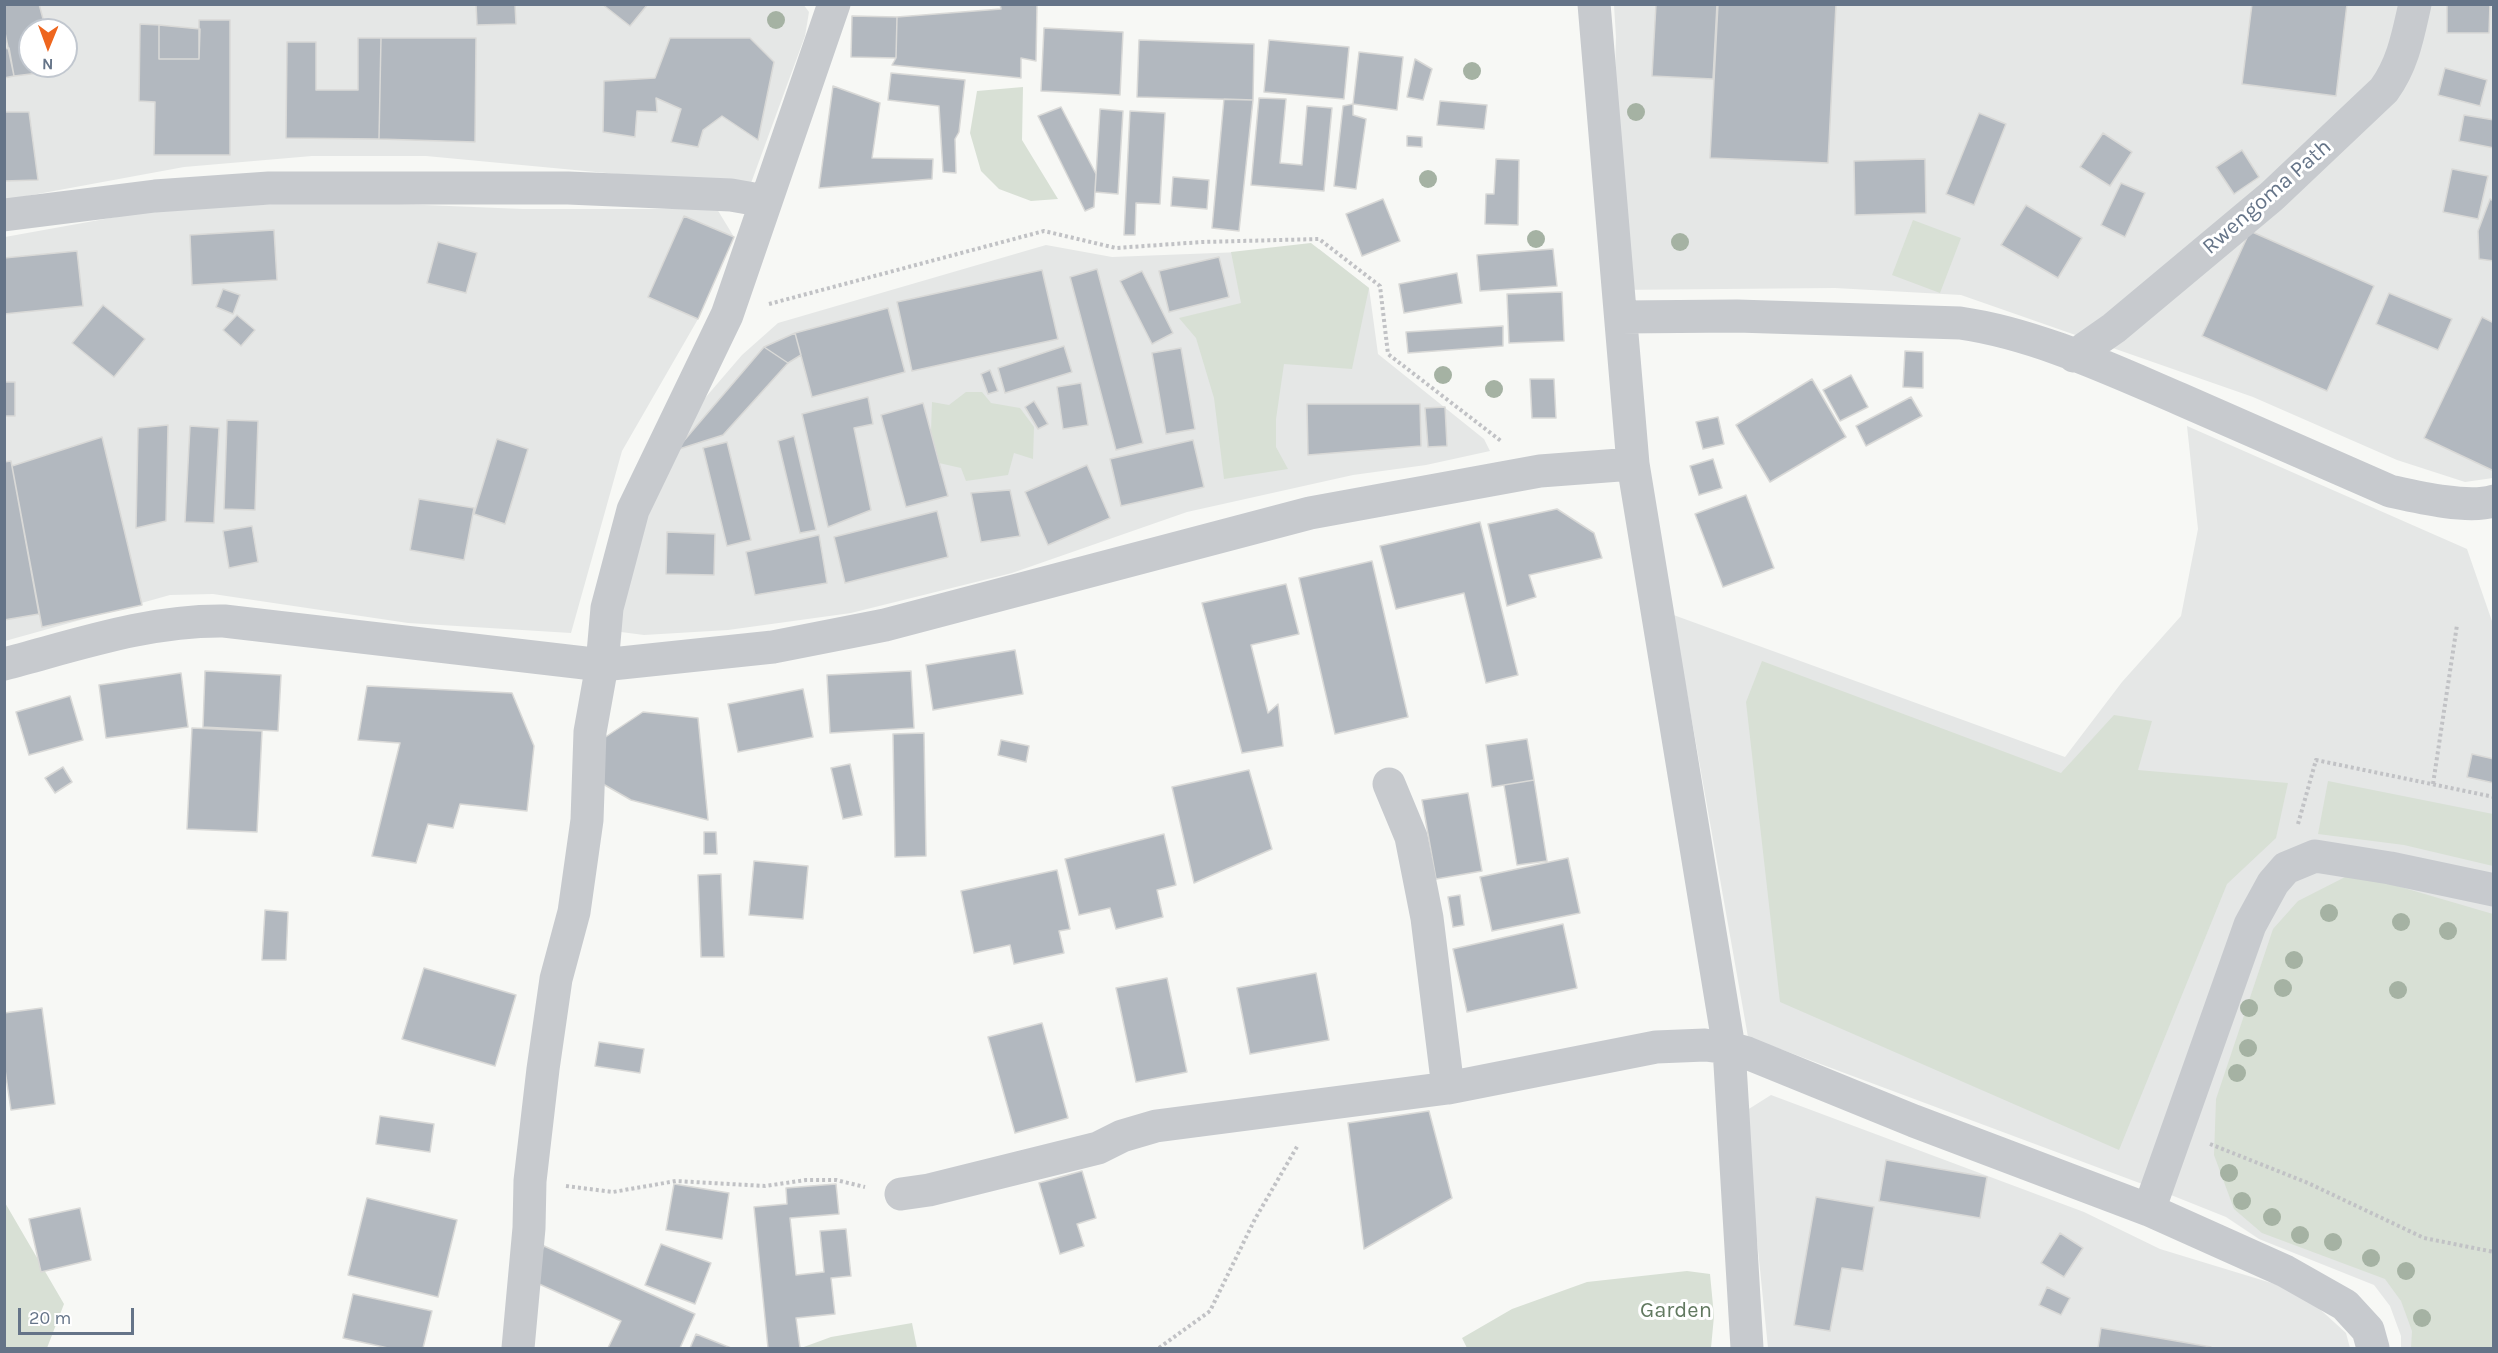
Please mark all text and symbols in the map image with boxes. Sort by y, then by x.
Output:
north arrow [18,18,78,78]
text: N [42,55,54,74]
street label: Rwengoma Path [2197,134,2337,260]
scale bar [21,1296,136,1334]
park label: Garden [1640,1298,1712,1324]
text: 20 m [29,1307,71,1329]

